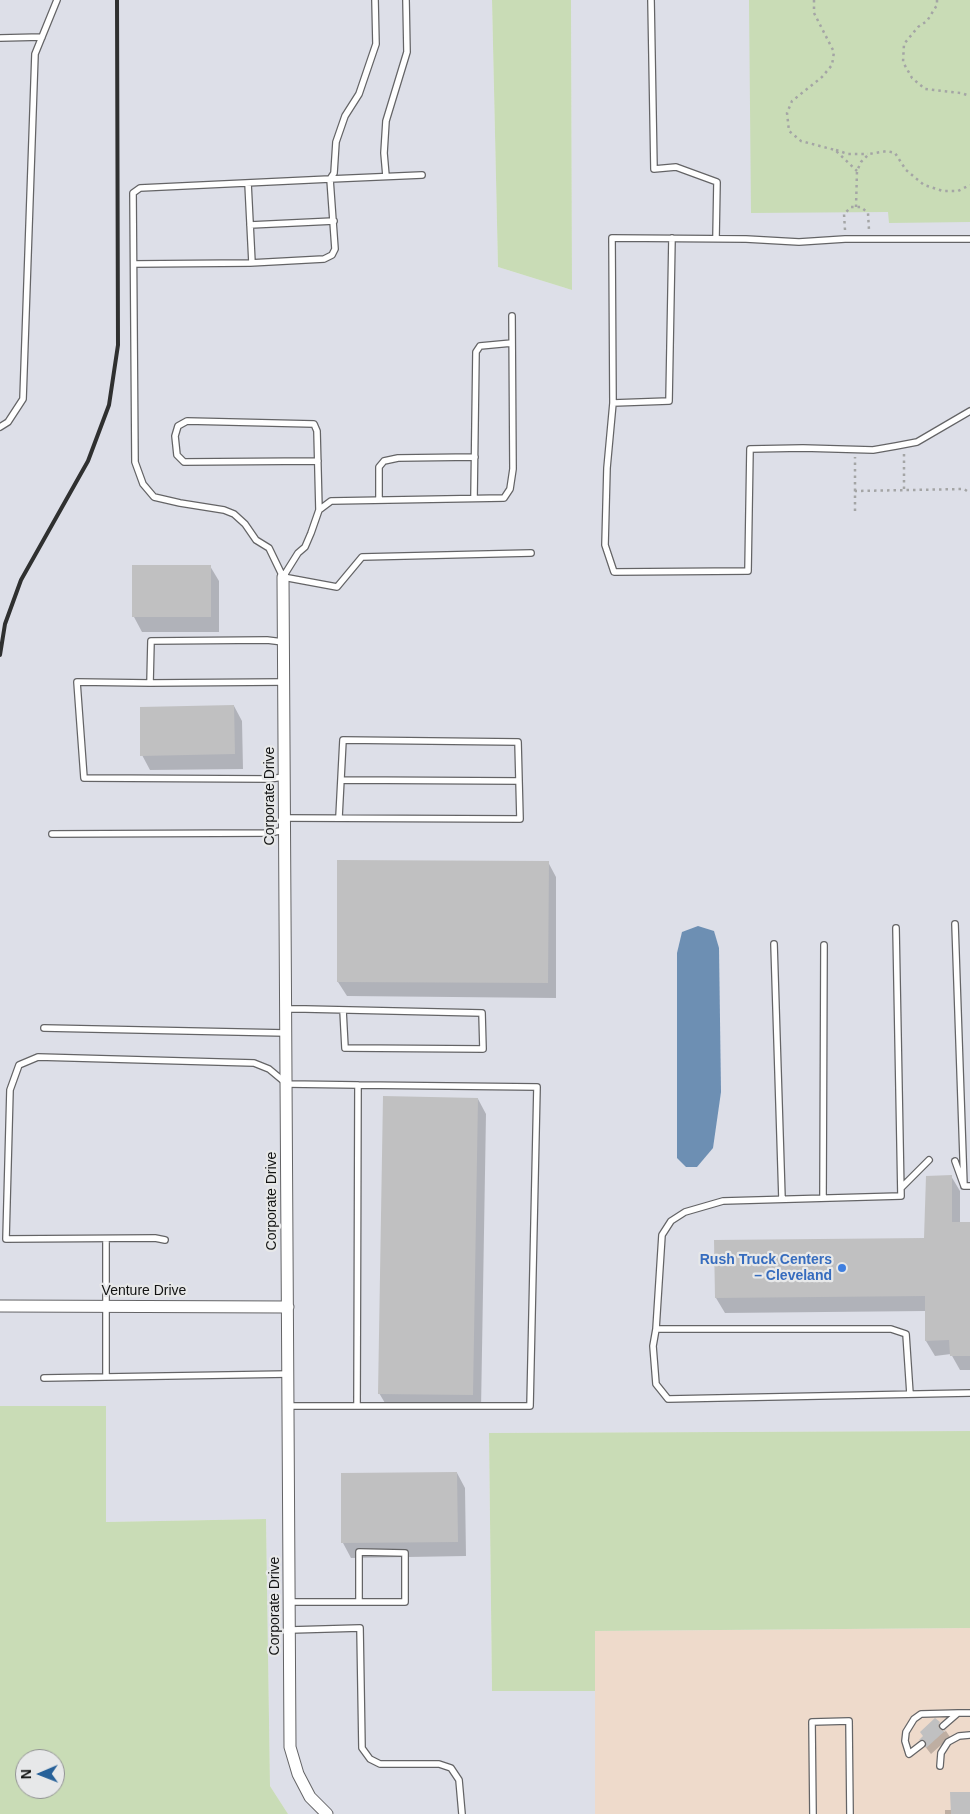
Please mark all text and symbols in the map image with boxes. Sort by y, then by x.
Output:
street label: Corporate Drive [262,747,278,845]
street label: Corporate Drive [264,1152,280,1250]
place label: Rush Truck Centers – Cleveland [700,1252,832,1284]
marker: Rush Truck Centers – Cleveland [836,1262,848,1274]
street label: Venture Drive [102,1283,186,1299]
street label: Corporate Drive [267,1557,283,1655]
north arrow [15,1749,65,1799]
text: N [18,1769,34,1779]

